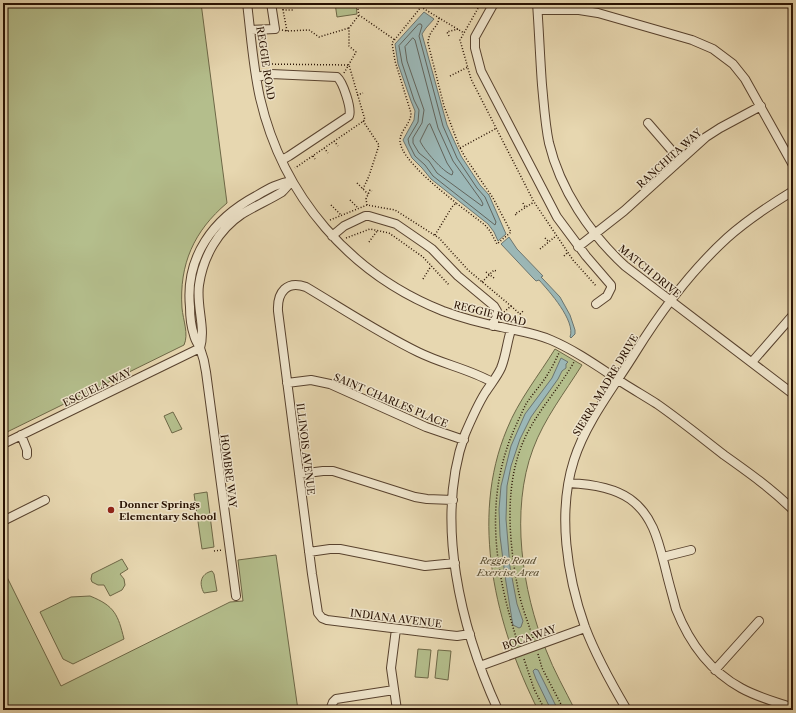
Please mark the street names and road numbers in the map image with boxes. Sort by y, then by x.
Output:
street label: REGGIE ROAD [253,25,278,101]
street label: RANCHITA WAY [634,125,705,191]
street label: MATCH DRIVE [616,242,684,301]
street label: REGGIE ROAD [452,298,528,329]
street label: SIERRA MADRE DRIVE [570,332,641,439]
street label: ESCUELA WAY [61,365,135,410]
street label: SAINT CHARLES PLACE [332,370,450,431]
street label: ILLINOIS AVENUE [293,402,318,496]
street label: HOMBRE WAY [218,433,240,510]
street label: INDIANA AVENUE [349,606,443,631]
street label: BOCA WAY [500,622,559,653]

